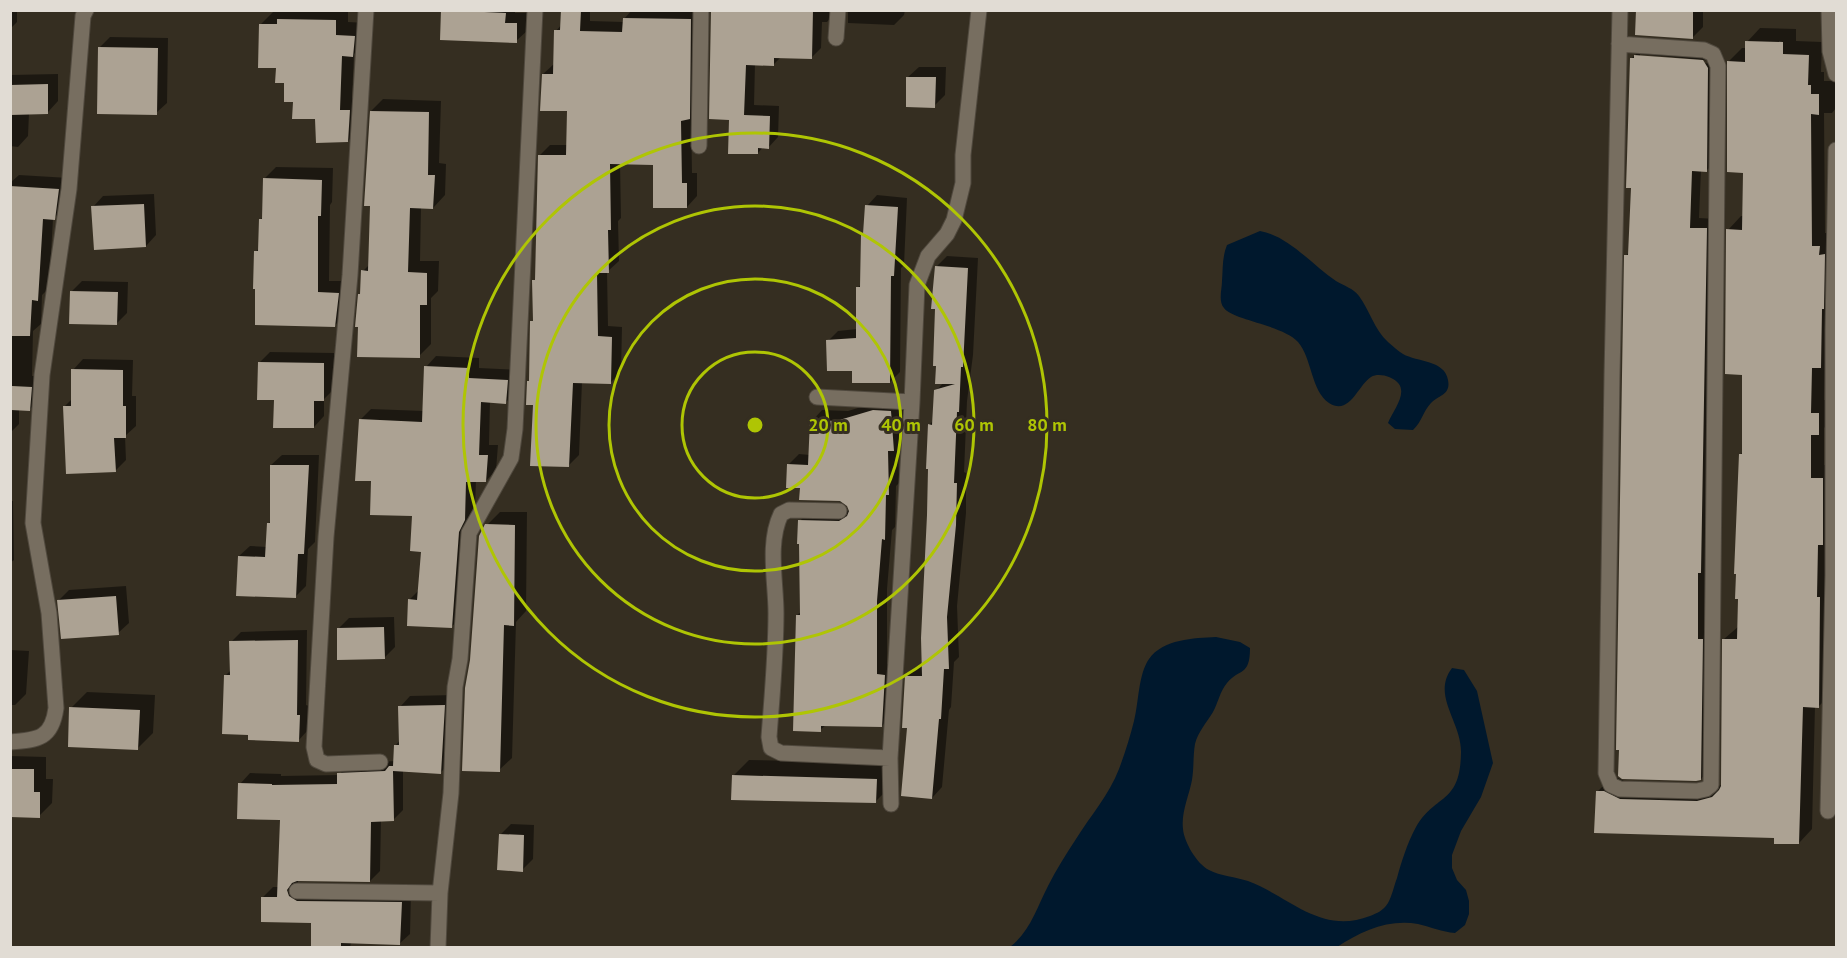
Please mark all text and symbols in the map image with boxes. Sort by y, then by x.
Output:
text: 20 m [808,413,848,436]
text: 40 m [881,413,921,436]
text: 60 m [954,413,994,436]
text: 80 m [1027,413,1067,436]
centre of rings [745,415,765,435]

